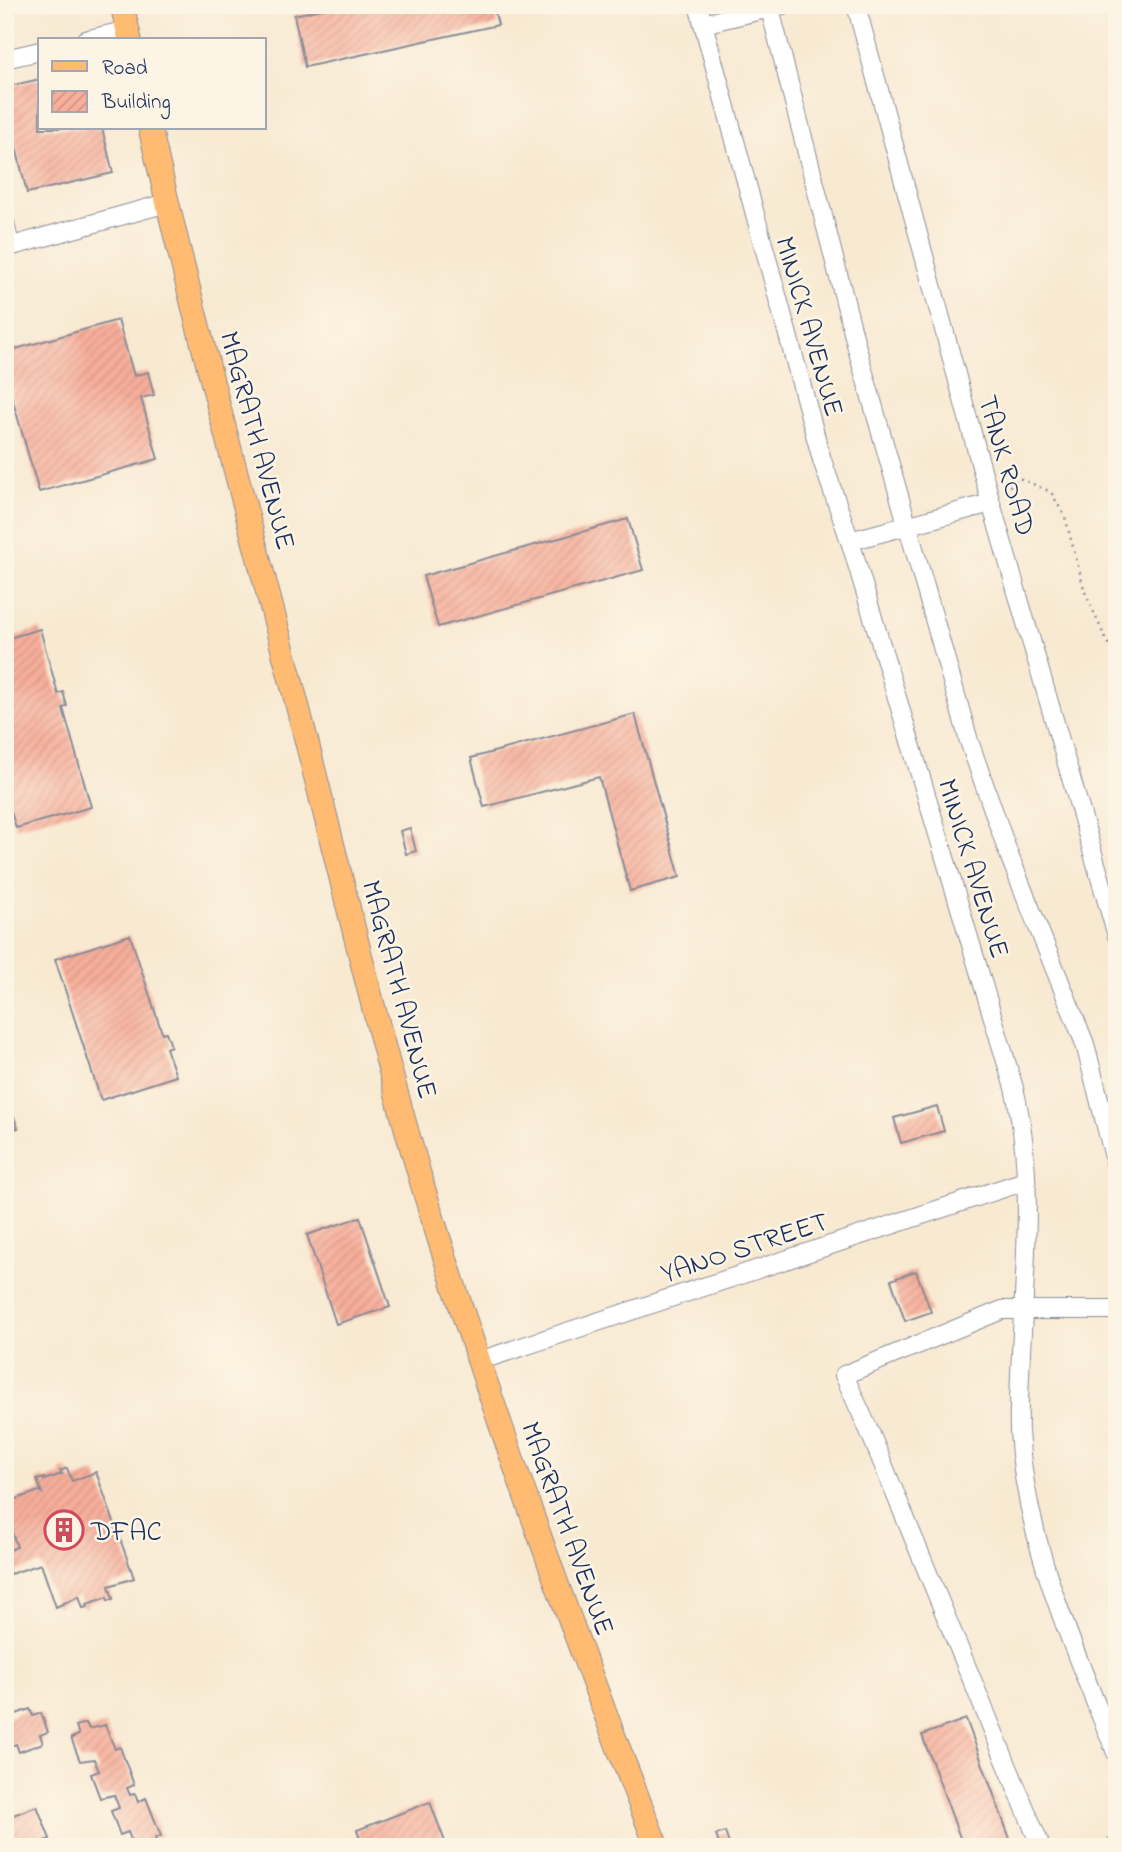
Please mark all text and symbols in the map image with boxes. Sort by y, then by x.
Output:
legend [38,38,266,130]
text: Road [102,54,148,84]
text: Building [101,88,171,120]
street label: MINICK AVENUE [762,232,853,422]
street label: MAGRATH AVENUE [207,327,305,555]
street label: TANK ROAD [965,391,1044,541]
street label: MINICK AVENUE [925,774,1018,964]
street label: MAGRATH AVENUE [349,876,447,1104]
street label: YANO STREET [656,1203,834,1296]
street label: MAGRATH AVENUE [508,1417,623,1642]
building icon: DFAC [43,1509,85,1551]
place label: DFAC [90,1513,162,1554]

